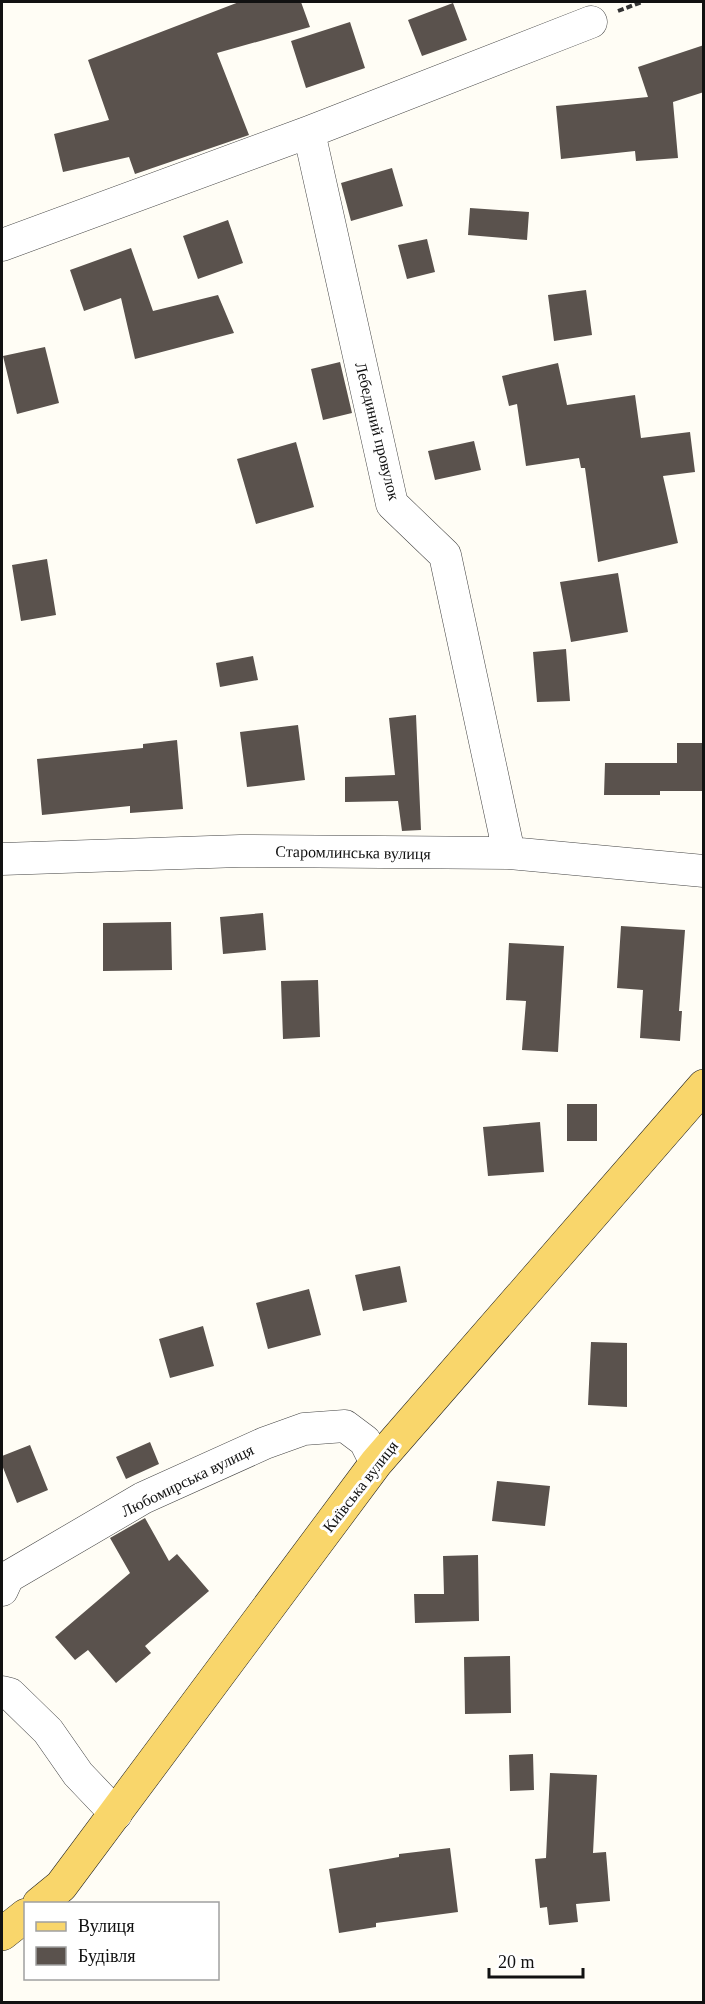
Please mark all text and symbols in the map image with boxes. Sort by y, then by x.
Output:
street label: Лебединий провулок [351,360,403,502]
street label: Старомлинська вулиця [275,843,432,863]
street label: Київська вулиця [320,1437,402,1536]
street label: Любомирська вулиця [118,1441,257,1521]
legend [24,1902,219,1980]
text: Вулиця [78,1916,135,1936]
scale bar [489,1941,584,1979]
text: Будівля [78,1946,135,1966]
text: 20 m [498,1952,535,1972]

